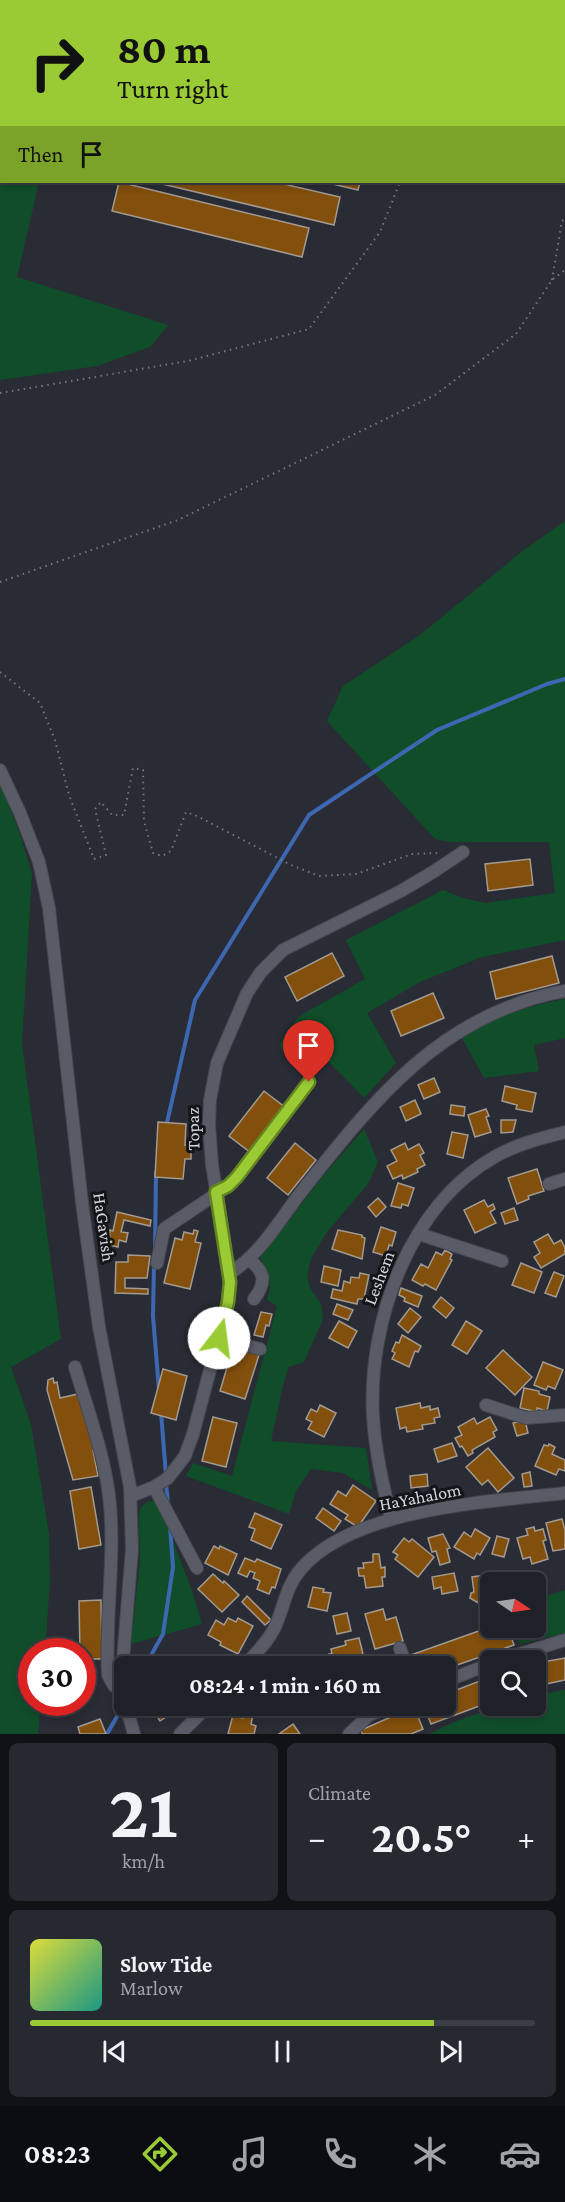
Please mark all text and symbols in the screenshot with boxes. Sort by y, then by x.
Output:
icon: right [18,24,96,102]
text: 80 m [117,25,211,72]
text: Turn right [117,74,228,104]
icon: arrive [75,138,108,171]
text: Then [18,142,63,167]
pin [283,1020,334,1082]
icon: arrive [292,1029,325,1062]
street label: Topaz [183,1107,203,1151]
street label: HaGavish [89,1191,119,1263]
street label: Leshem [360,1248,399,1308]
position arrow [187,1306,251,1370]
street label: HaYahalom [377,1479,463,1515]
north arrow [480,1572,546,1638]
map controls [480,1572,546,1716]
speed limit sign: 30 [18,1638,96,1716]
button: search [480,1650,546,1716]
text: 08:24 · 1 min · 160 m [189,1673,381,1698]
text: 21 [109,1767,178,1854]
text: Climate [308,1782,371,1804]
text: 20.5° [371,1812,472,1862]
text: − [308,1819,325,1856]
text: + [518,1819,535,1856]
text: km/h [122,1850,165,1872]
text: Slow Tide [120,1952,212,1977]
text: Marlow [120,1977,183,1999]
icon: previous [98,2035,131,2068]
icon: pause [266,2035,299,2068]
icon: next [434,2035,467,2068]
icon: directions [139,2133,181,2175]
icon: music [229,2133,271,2175]
icon: phone [319,2133,361,2175]
icon: climate [409,2133,451,2175]
icon: car [499,2133,541,2175]
text: 08:23 [24,2139,91,2169]

